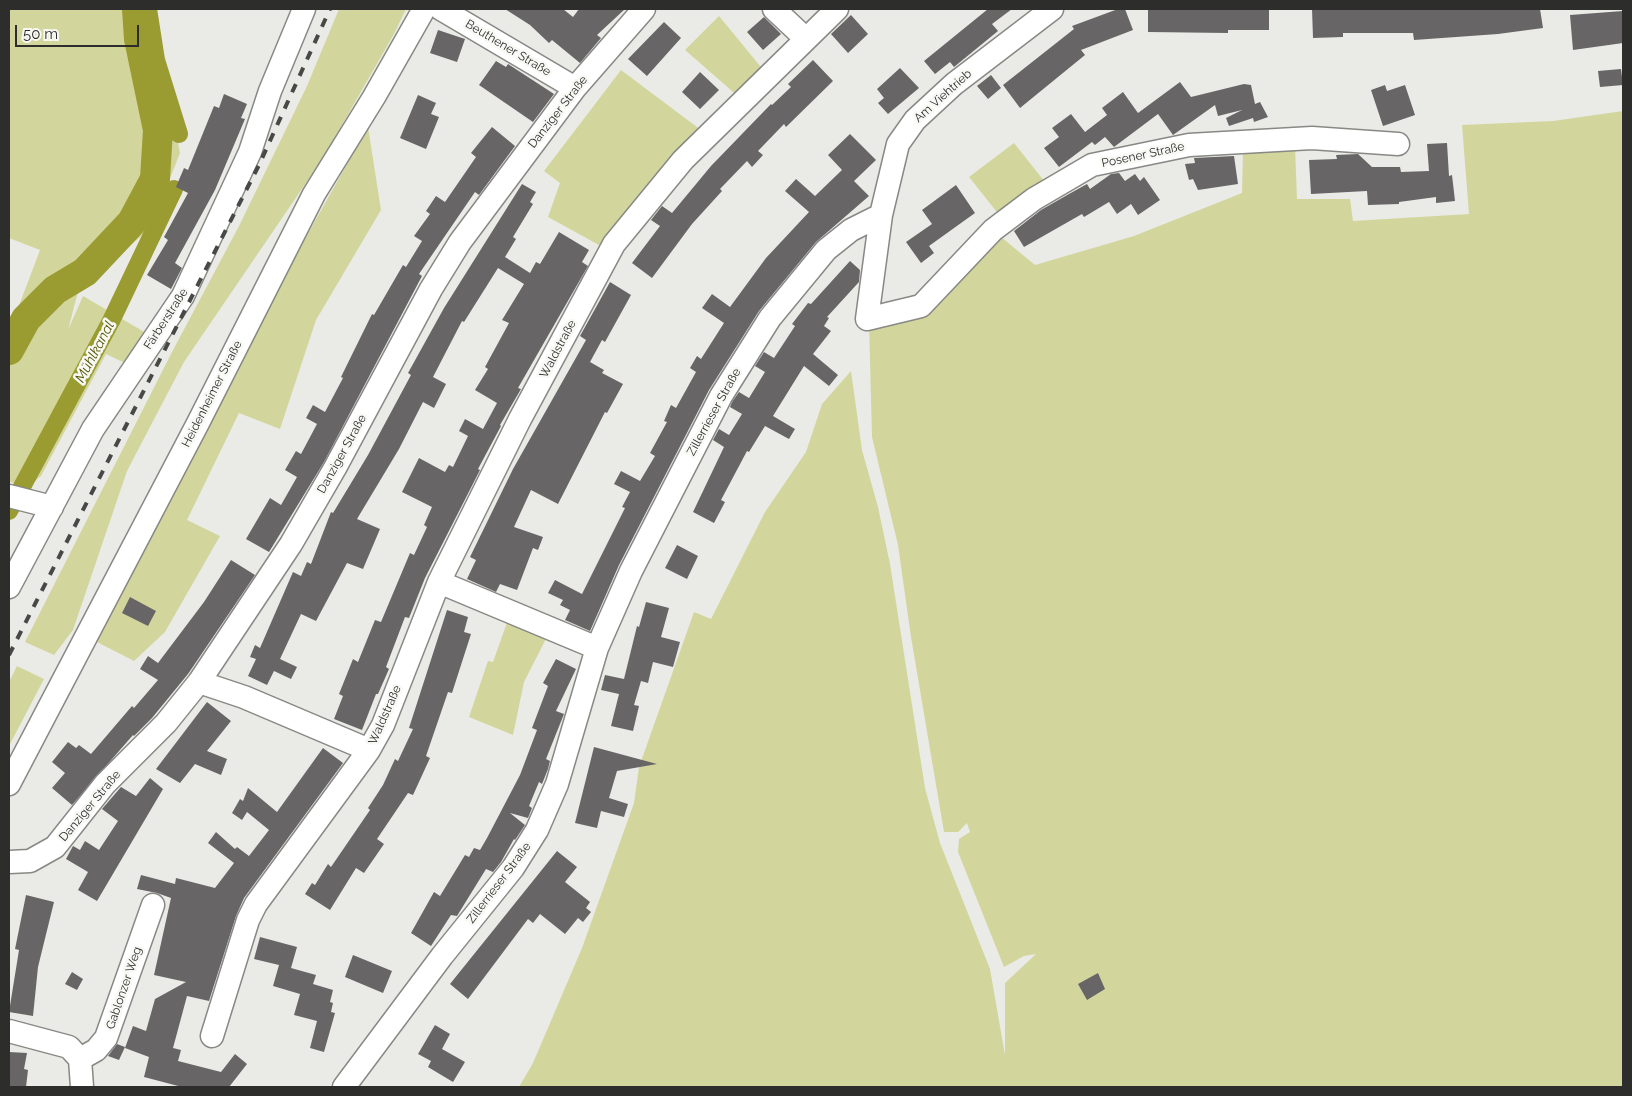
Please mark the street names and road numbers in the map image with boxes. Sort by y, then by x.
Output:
street label: Beuthener Straße [463,17,553,79]
street label: Am Viehtrieb [911,66,975,126]
street label: Danziger Straße [525,73,591,151]
street label: Posener Straße [1100,139,1186,171]
street label: Färberstraße [141,286,191,352]
street label: Waldstraße [537,318,579,380]
street label: Heidenheimer Straße [179,338,245,450]
street label: Zillerrieser Straße [684,366,744,458]
street label: Danziger Straße [314,412,370,496]
street label: Waldstraße [366,683,404,747]
street label: Danziger Straße [56,768,124,844]
street label: Zillerrieser Straße [464,840,534,926]
street label: Gablonzer Weg [103,945,145,1031]

